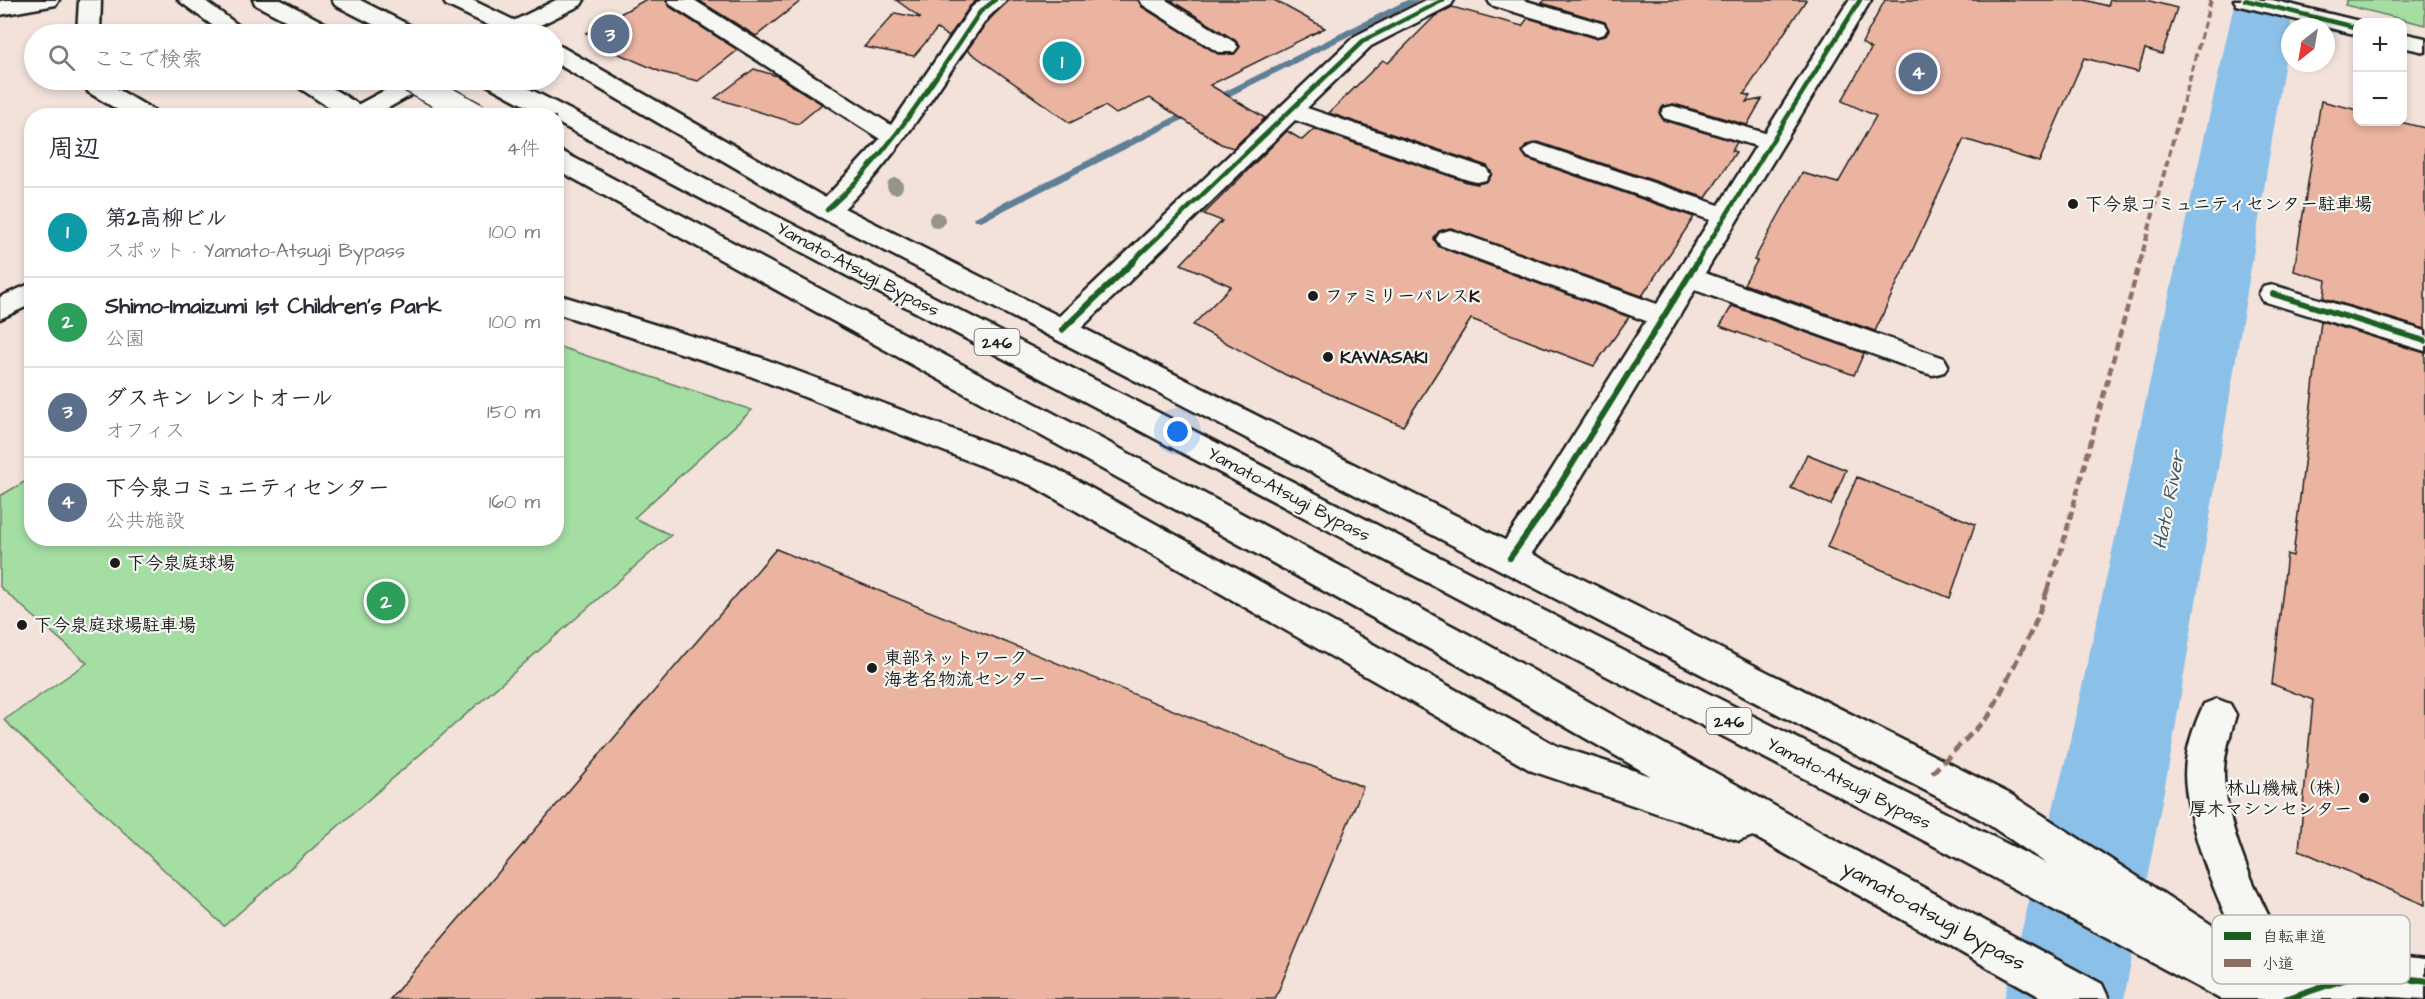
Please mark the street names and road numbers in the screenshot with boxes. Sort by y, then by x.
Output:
street label: Yamato-Atsugi Bypass [771,216,944,324]
road number: 246 [974,329,1020,355]
street label: Yamato-Atsugi Bypass [1202,441,1375,549]
road number: 246 [1706,708,1752,734]
street label: Yamato-Atsugi Bypass [1762,731,1935,837]
street label: yamato-atsugi bypass [1836,853,2031,980]

